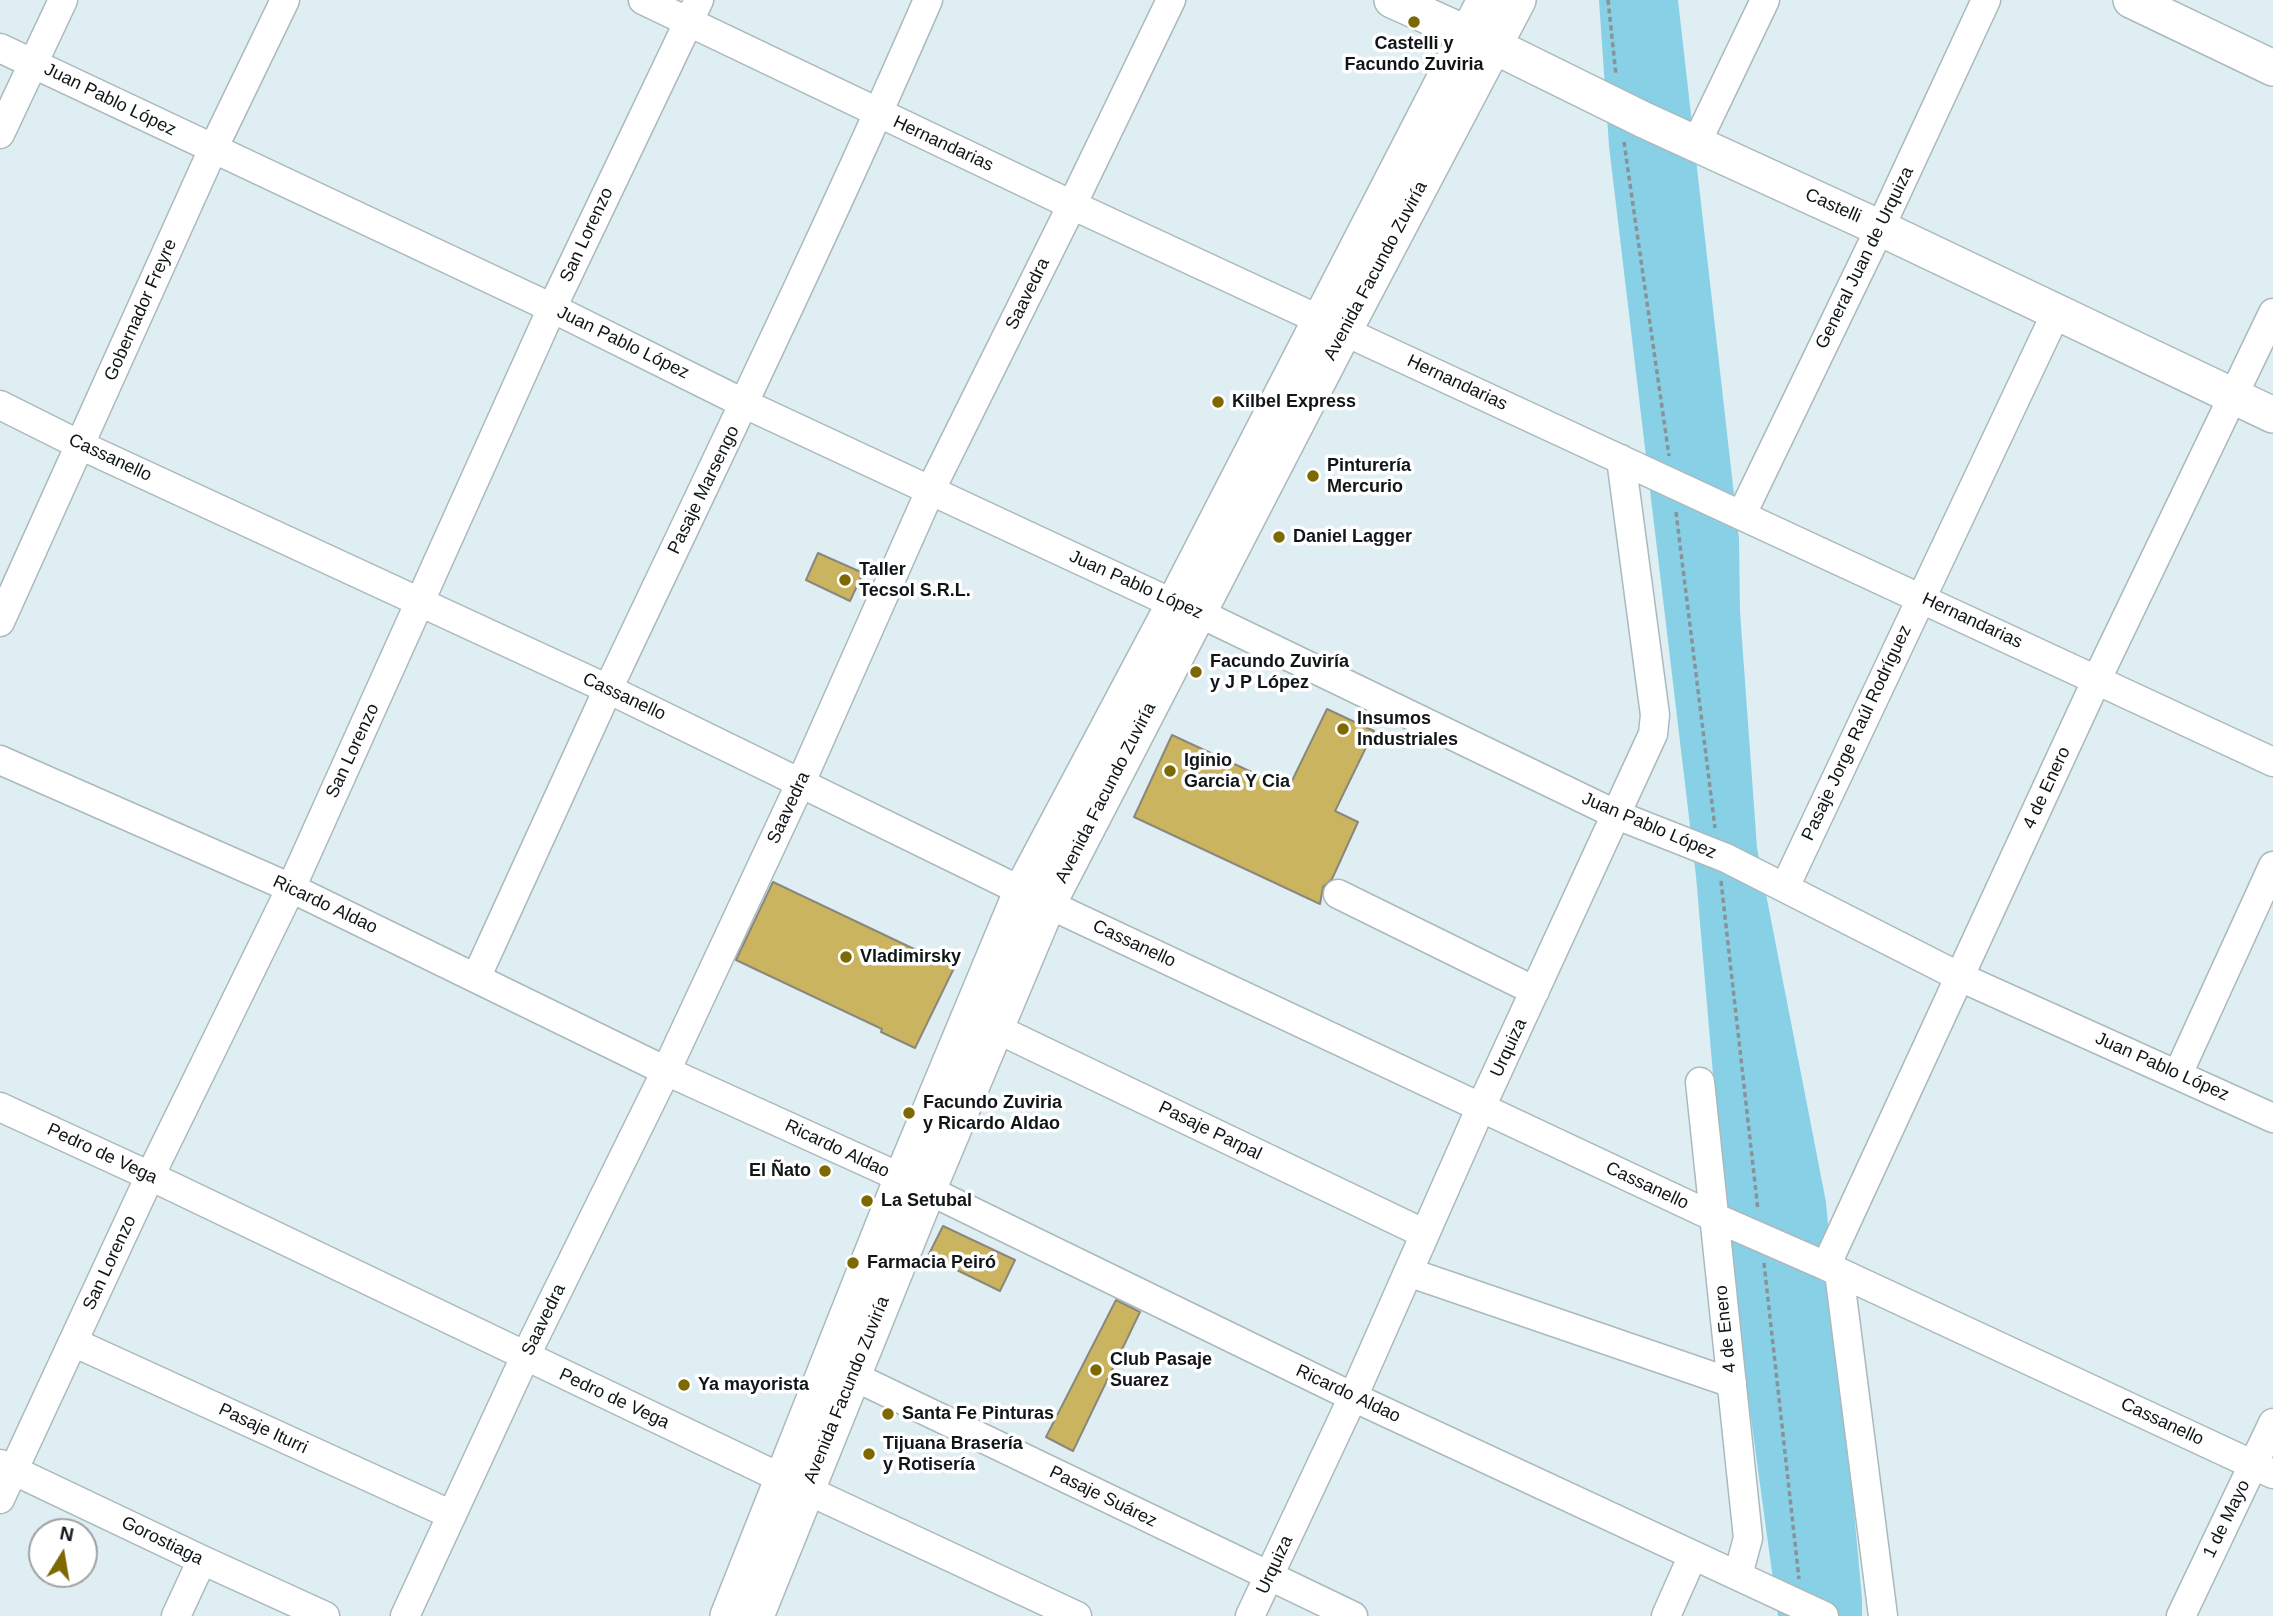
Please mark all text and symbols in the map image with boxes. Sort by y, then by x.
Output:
marker: Castelli y Facundo Zuviria [1406,14,1422,30]
place label: Castelli y Facundo Zuviria [1344,33,1484,76]
street label: Juan Pablo López [41,59,179,141]
street label: Hernandarias [889,111,997,177]
street label: General Juan de Urquiza [1811,163,1919,353]
street label: Avenida Facundo Zuviría [1320,178,1432,364]
street label: San Lorenzo [556,184,618,286]
street label: Castelli [1802,184,1864,228]
street label: Gobernador Freyre [100,236,182,384]
street label: Saavedra [1001,255,1055,333]
street label: Juan Pablo López [554,302,692,384]
street label: Hernandarias [1403,350,1511,416]
place label: Kilbel Express [1232,391,1356,413]
marker: Kilbel Express [1210,394,1226,410]
street label: Pasaje Marsengo [664,422,744,558]
street label: Cassanello [65,429,155,487]
place label: Pinturería Mercurio [1327,455,1411,498]
marker: Pinturería Mercurio [1305,468,1321,484]
place label: Daniel Lagger [1293,526,1412,548]
marker: Daniel Lagger [1271,529,1287,545]
street label: Juan Pablo López [1066,546,1206,624]
place label: Taller Tecsol S.R.L. [859,559,971,602]
marker: Taller Tecsol S.R.L. [837,572,853,588]
street label: Hernandarias [1918,588,2026,654]
street label: Pasaje Jorge Raúl Rodríguez [1798,622,1916,844]
place label: Facundo Zuviría y J P López [1210,651,1349,694]
marker: Facundo Zuviría y J P López [1188,664,1204,680]
street label: Cassanello [579,668,669,726]
street label: Avenida Facundo Zuviría [1051,699,1161,887]
street label: San Lorenzo [322,700,384,802]
place label: Insumos Industriales [1357,708,1458,750]
marker: Insumos Industriales [1335,721,1351,737]
street label: 4 de Enero [2019,744,2075,832]
place label: Iginio Garcia Y Cia [1184,750,1290,792]
marker: Iginio Garcia Y Cia [1162,763,1178,779]
street label: Saavedra [763,769,815,847]
street label: Juan Pablo López [1578,788,1720,864]
street label: Ricardo Aldao [269,871,381,939]
street label: Cassanello [1089,915,1179,973]
place label: Vladimirsky [860,946,961,968]
marker: Vladimirsky [838,949,854,965]
street label: Urquiza [1486,1015,1532,1081]
street label: Juan Pablo López [2092,1028,2232,1106]
place label: Facundo Zuviria y Ricardo Aldao [923,1092,1062,1134]
street label: Pasaje Parpal [1155,1097,1265,1165]
marker: Facundo Zuviria y Ricardo Aldao [901,1105,917,1121]
street label: Ricardo Aldao [781,1115,893,1183]
street label: Pedro de Vega [43,1119,161,1189]
street label: Cassanello [1602,1157,1692,1215]
place label: El Ñato [749,1160,811,1182]
marker: El Ñato [817,1163,833,1179]
place label: La Setubal [881,1190,972,1212]
marker: La Setubal [859,1193,875,1209]
street label: San Lorenzo [79,1212,141,1314]
place label: Farmacia Peiró [867,1252,996,1274]
marker: Farmacia Peiró [845,1255,861,1271]
street label: Saavedra [517,1281,571,1359]
street label: 4 de Enero [1711,1284,1741,1374]
street label: Avenida Facundo Zuviría [800,1293,894,1487]
place label: Club Pasaje Suarez [1110,1349,1212,1392]
street label: Ricardo Aldao [1292,1360,1404,1428]
marker: Club Pasaje Suarez [1088,1362,1104,1378]
street label: Pedro de Vega [555,1364,673,1434]
place label: Ya mayorista [698,1374,809,1396]
marker: Ya mayorista [676,1377,692,1393]
street label: Cassanello [2117,1393,2207,1451]
street label: Pasaje Iturri [215,1399,311,1459]
place label: Santa Fe Pinturas [902,1403,1054,1425]
marker: Santa Fe Pinturas [880,1406,896,1422]
place label: Tijuana Brasería y Rotisería [883,1433,1023,1476]
marker: Tijuana Brasería y Rotisería [861,1446,877,1462]
street label: Pasaje Suárez [1046,1462,1160,1532]
street label: 1 de Mayo [2199,1476,2255,1562]
street label: Gorostiaga [118,1512,206,1570]
north arrow [28,1518,98,1588]
text: N [58,1522,75,1545]
street label: Urquiza [1252,1532,1298,1598]

